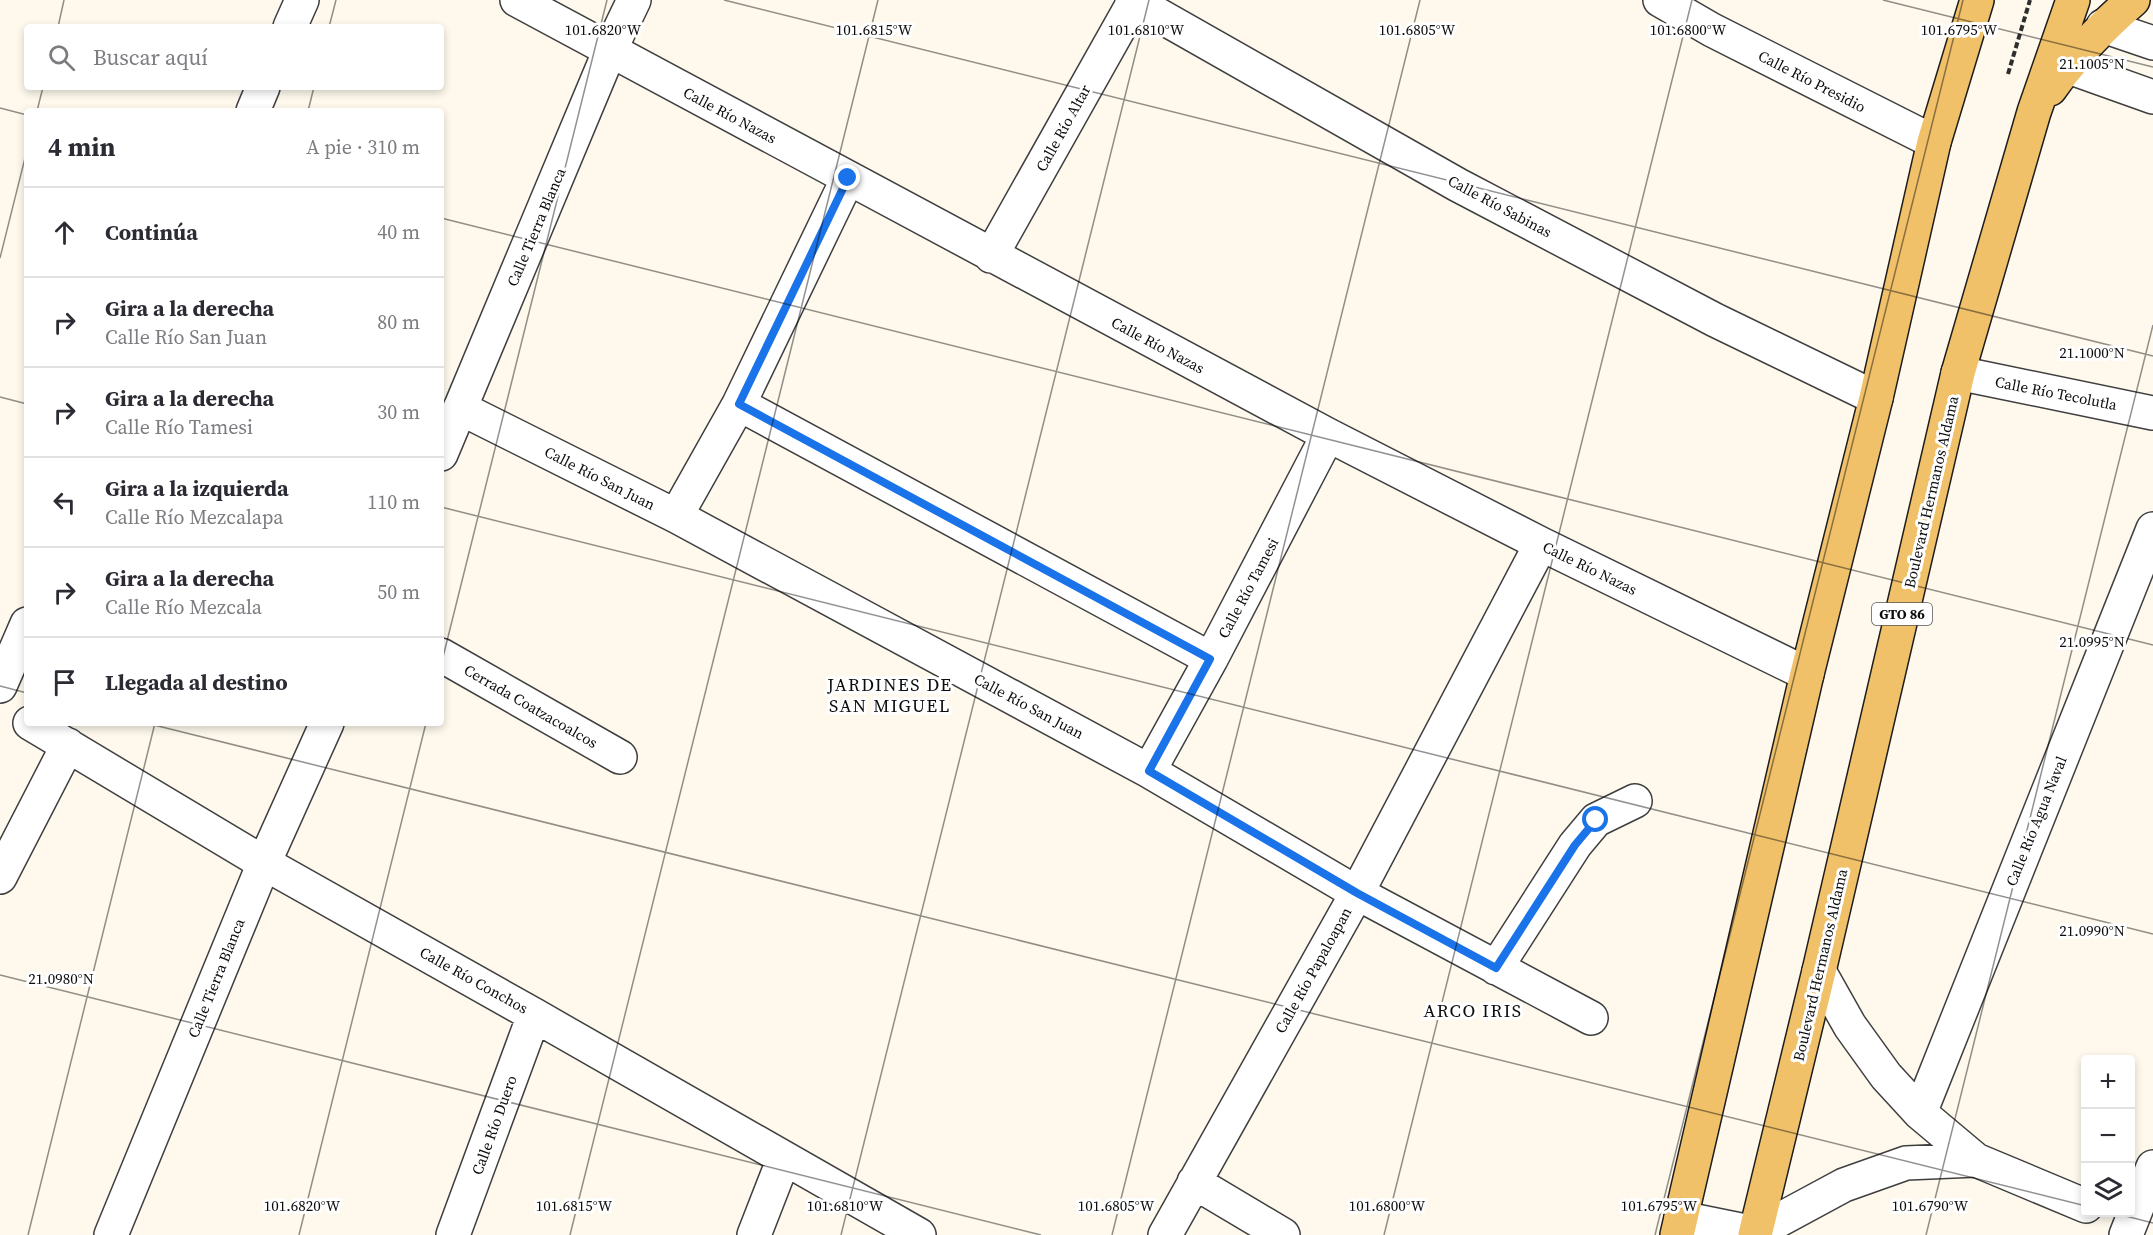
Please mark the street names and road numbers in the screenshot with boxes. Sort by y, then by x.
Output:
street label: Calle Río Presidio [1755,45,1869,117]
street label: Calle Río Altar [1030,80,1096,175]
street label: Calle Río Nazas [680,82,780,148]
street label: Calle Tierra Blanca [502,164,571,290]
street label: Calle Río Sabinas [1444,170,1556,242]
street label: Calle Río Nazas [1108,312,1208,378]
street label: Calle Río Tecolutla [1993,371,2119,415]
street label: Boulevard Hermanos Aldama [1899,393,1963,590]
street label: Calle Río San Juan [541,441,659,515]
street label: Calle Río Tamesi [1213,534,1283,642]
street label: Calle Río Nazas [1539,536,1641,600]
road number: GTO 86 [1872,603,1932,625]
street label: Cerrada Coatzacoalcos [460,659,602,753]
street label: Calle Río San Juan [970,668,1088,744]
street label: Calle Río Agua Naval [2000,752,2072,889]
street label: Boulevard Hermanos Aldama [1788,866,1852,1063]
street label: Calle Río Papaloapan [1270,903,1356,1037]
street label: Calle Tierra Blanca [182,915,250,1041]
street label: Calle Río Conchos [416,942,532,1018]
street label: Calle Río Duero [466,1072,522,1178]

